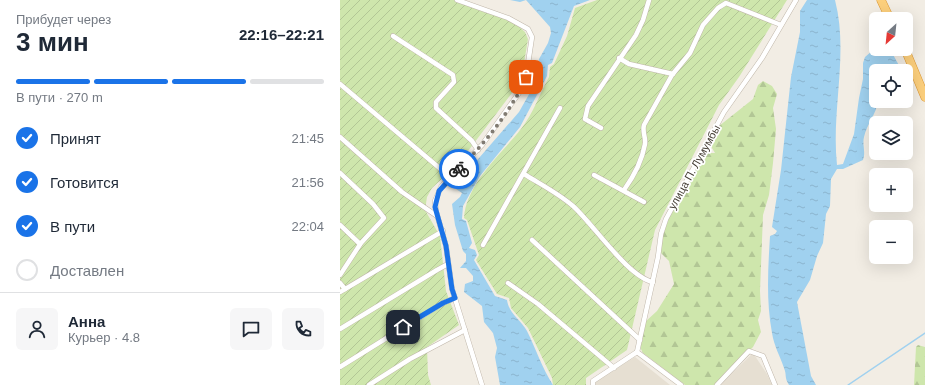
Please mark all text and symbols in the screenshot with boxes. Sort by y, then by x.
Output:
text: Прибудет через [16,12,111,27]
north arrow [869,12,913,56]
map controls [869,12,913,264]
text: 22:16–22:21 [239,26,324,43]
text: 3 мин [16,27,89,57]
pin [509,60,543,94]
button: locate [869,64,913,108]
icon: bag [515,66,537,88]
text: В пути · 270 m [16,90,103,105]
button: layers [869,116,913,160]
street label: улица П. Лумумбы [666,123,722,211]
icon: check [16,127,38,149]
text: Принят [50,130,101,147]
text: 21:45 [291,131,324,146]
courier [439,149,479,189]
icon: bike [448,158,470,180]
button: + [869,168,913,212]
icon: check [16,171,38,193]
text: Готовится [50,174,119,191]
text: 21:56 [291,175,324,190]
icon: check [16,215,38,237]
text: В пути [50,218,95,235]
text: 22:04 [291,219,324,234]
button: − [869,220,913,264]
text: Доставлен [50,262,124,279]
button: person [16,308,58,350]
button: chat [230,308,272,350]
button: phone [282,308,324,350]
pin [386,310,420,344]
text: Анна [68,313,105,330]
icon: home [392,316,414,338]
text: Курьер · 4.8 [68,330,140,345]

